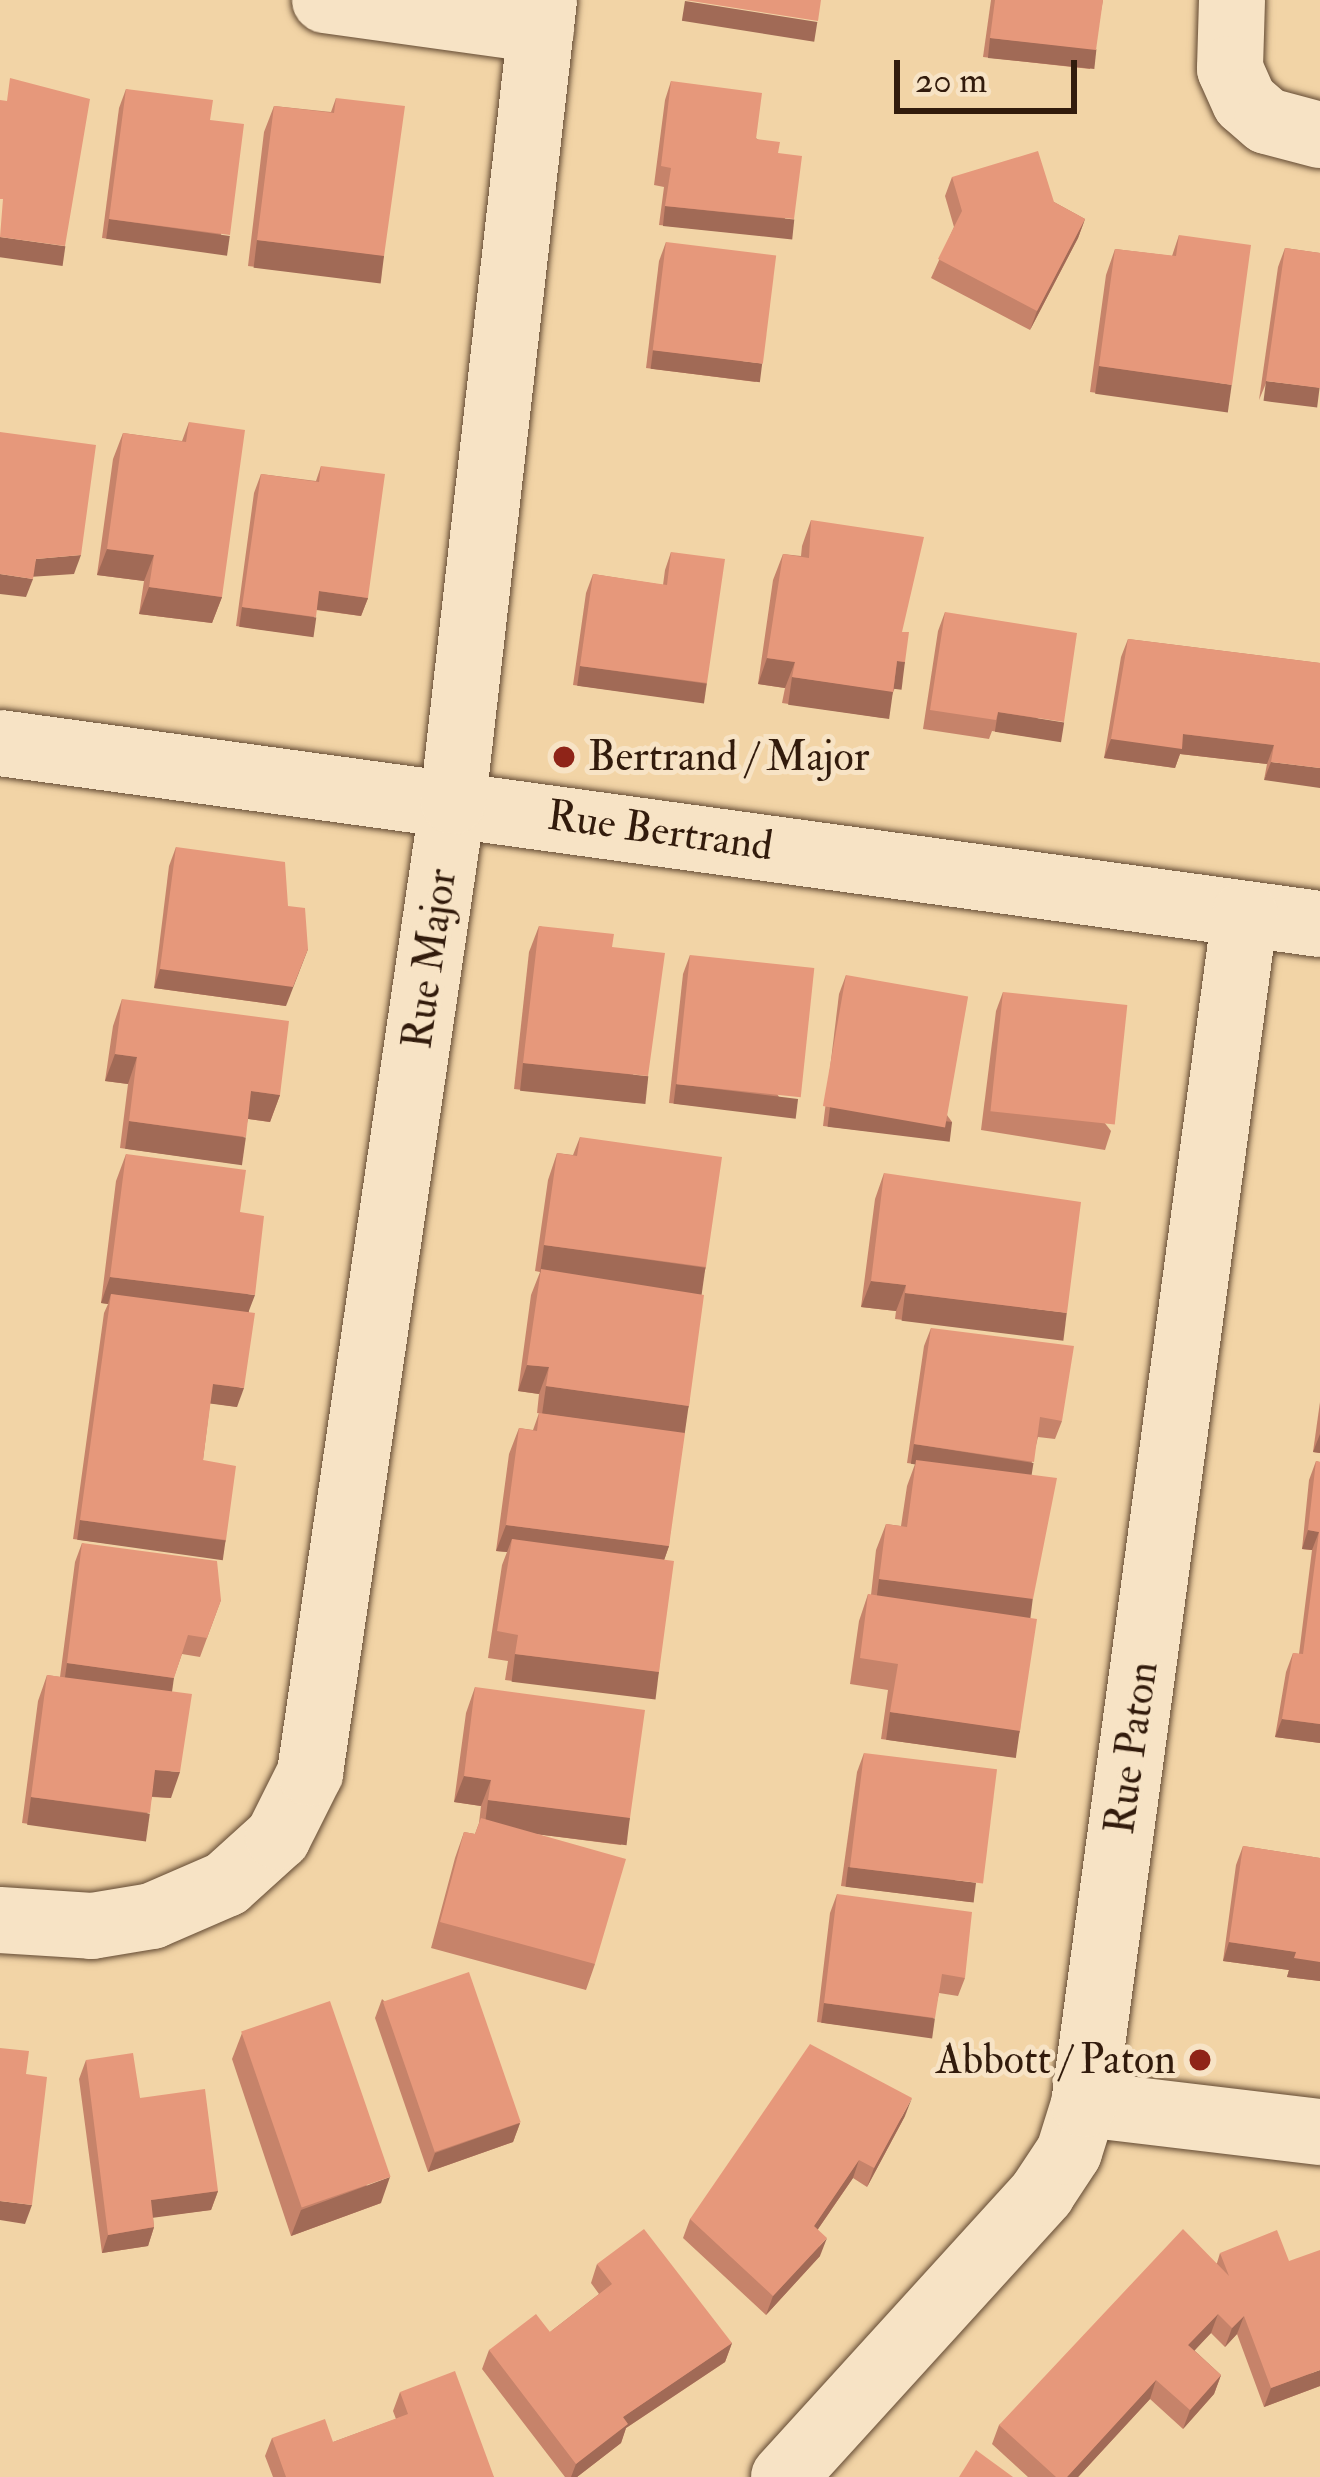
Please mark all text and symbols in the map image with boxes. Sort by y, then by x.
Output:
scale bar [900,36,1083,110]
text: 20 m [915,58,987,103]
place label: Bertrand / Major [588,732,869,782]
marker: Bertrand / Major [551,744,577,770]
street label: Rue Bertrand [544,790,776,872]
street label: Rue Major [392,866,468,1052]
street label: Rue Paton [1095,1658,1169,1838]
place label: Abbott / Paton [936,2035,1176,2085]
marker: Abbott / Paton [1187,2047,1213,2073]

